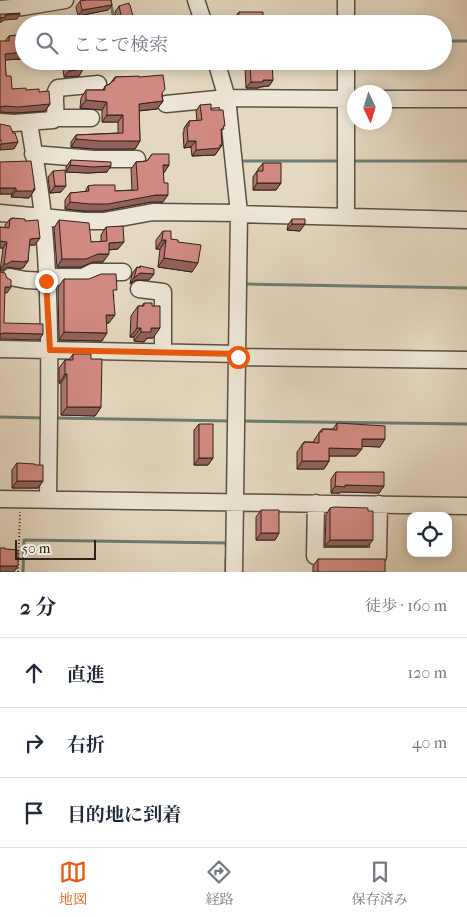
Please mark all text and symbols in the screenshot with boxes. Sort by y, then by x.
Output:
search box [15,15,452,70]
icon: search [33,29,61,57]
text: ここで検索 [73,34,168,56]
north arrow [347,85,392,130]
route end [35,270,58,293]
route start [227,346,250,369]
map controls [407,512,452,557]
button: locate [407,512,452,557]
scale bar [15,537,96,560]
text: 50 m [22,540,50,557]
text: 2 分 [20,595,56,619]
text: 徒歩 · 160 m [365,596,447,615]
icon: ahead [20,659,48,687]
text: 120 m [408,663,447,682]
text: 直進 [67,664,105,686]
icon: right [20,729,48,757]
text: 40 m [412,733,447,752]
text: 右折 [67,734,105,756]
icon: arrive [20,799,48,827]
text: 目的地に到着 [67,804,181,826]
tab: 地図 [59,858,87,908]
tab: 経路 [205,858,233,908]
tab: 保存済み [352,858,408,908]

